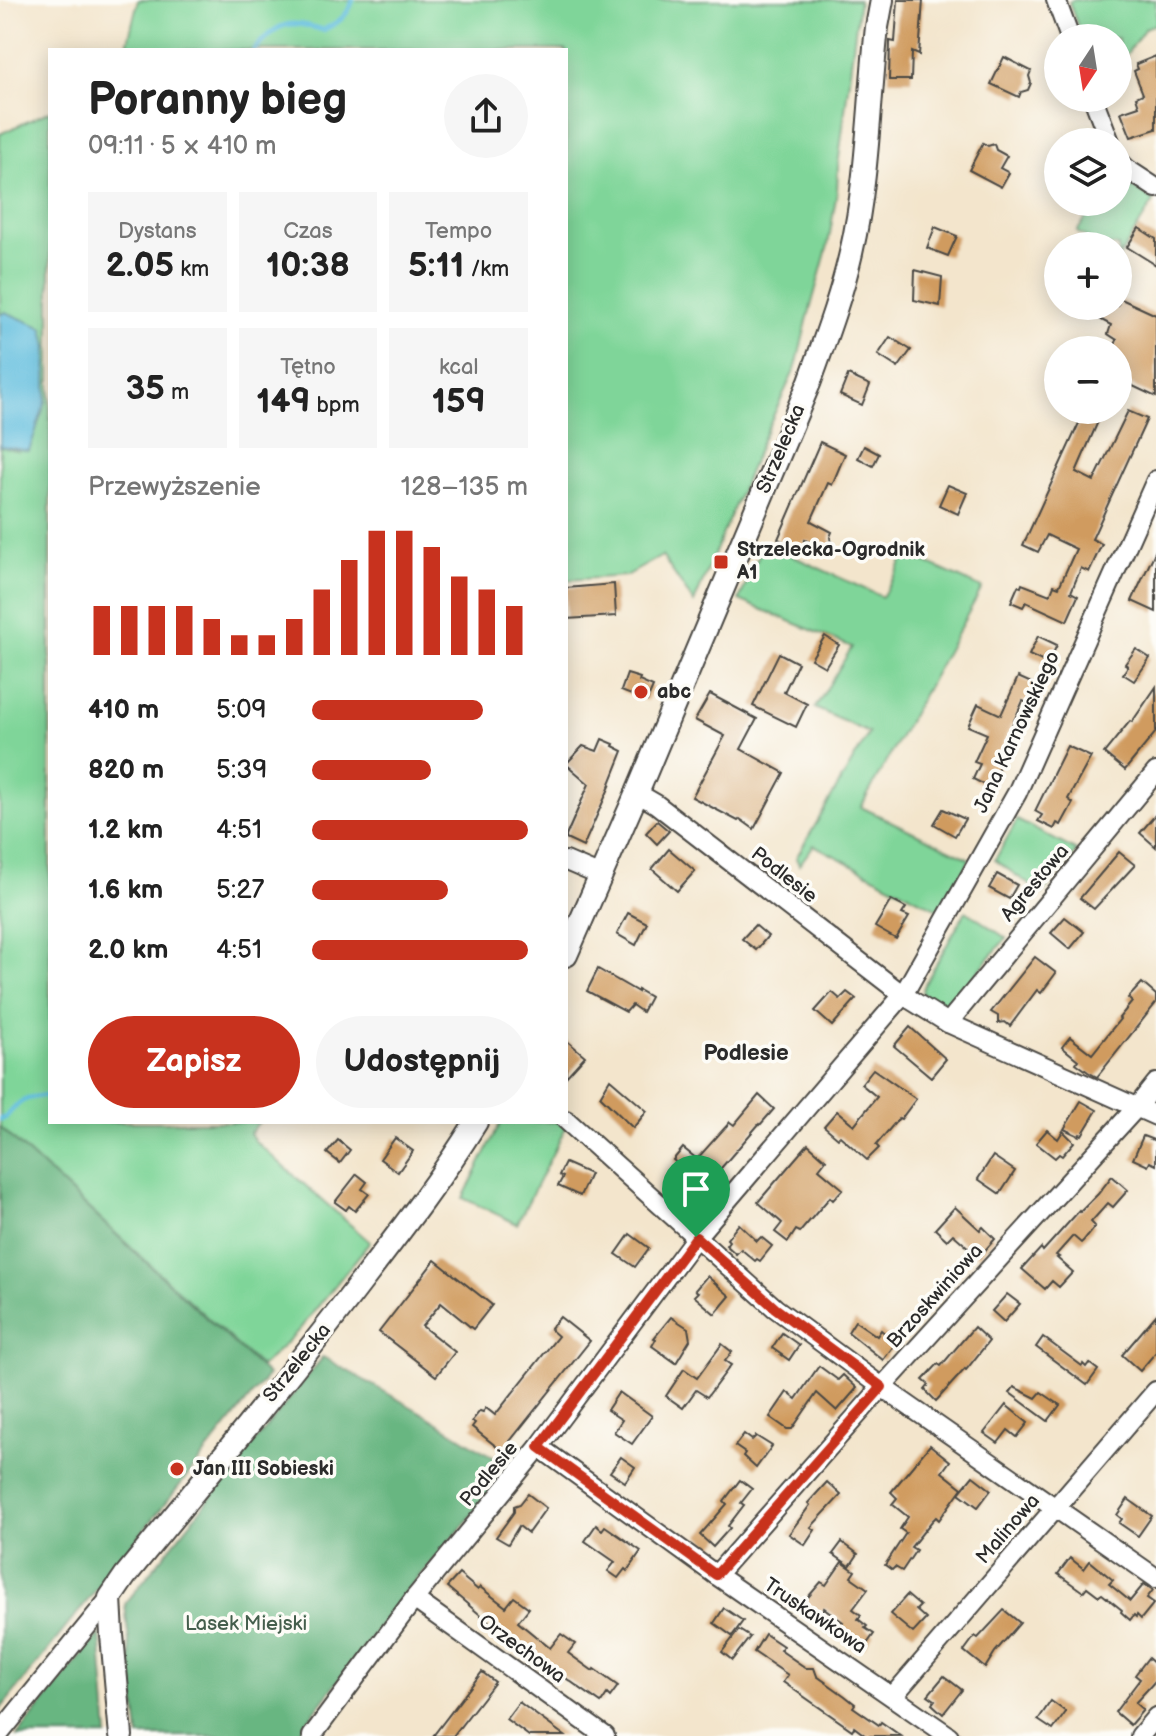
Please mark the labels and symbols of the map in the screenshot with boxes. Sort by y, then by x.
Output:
north arrow [1044,24,1132,112]
street label: Strzelecka [751,401,811,497]
place label: Strzelecka-Ogrodnik A1 [736,538,925,585]
marker: Strzelecka-Ogrodnik A1 [712,553,730,571]
street label: Jana Karnowskiego [969,647,1065,817]
place label: abc [657,680,691,704]
marker: abc [632,683,650,701]
street label: Agrestowa [996,840,1074,926]
street label: Podlesie [746,842,822,908]
district label: Podlesie [703,1040,789,1067]
pin [662,1155,730,1237]
street label: Brzoskwiniowa [882,1239,988,1353]
street label: Strzelecka [258,1319,336,1407]
street label: Podlesie [455,1437,523,1511]
place label: Jan III Sobieski [193,1457,334,1481]
marker: Jan III Sobieski [168,1460,186,1478]
street label: Malinowa [971,1489,1045,1569]
street label: Truskawkowa [759,1573,871,1659]
street label: Orzechowa [474,1609,570,1689]
park label: Lasek Miejski [185,1612,307,1636]

